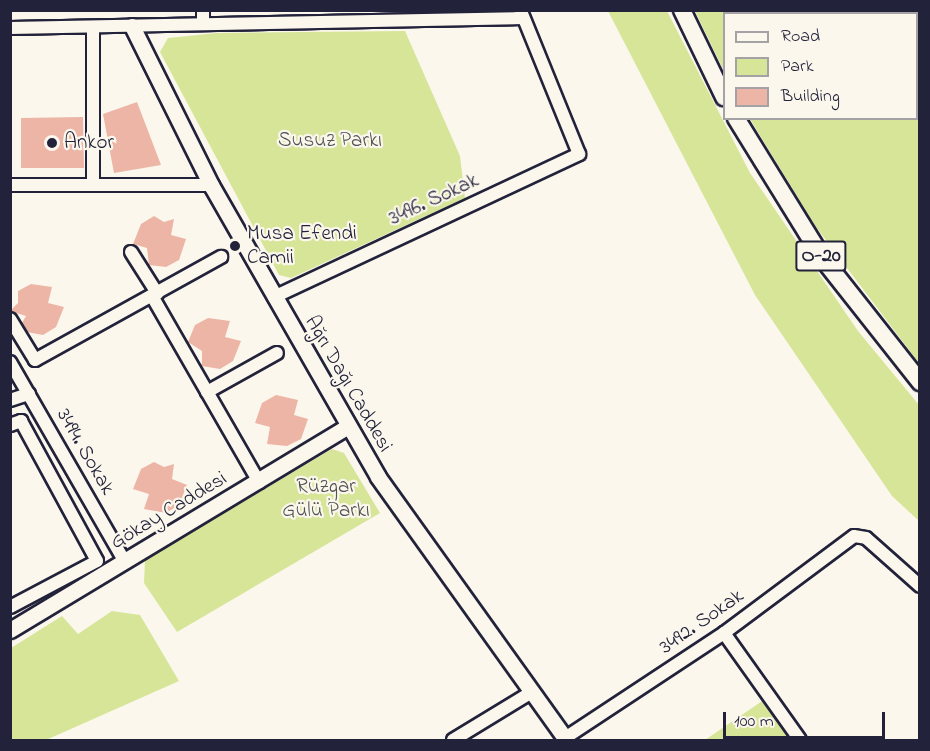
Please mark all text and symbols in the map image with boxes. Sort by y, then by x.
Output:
legend [723,12,918,120]
text: Road [781,24,820,50]
text: Park [781,54,814,80]
text: Building [781,84,840,110]
park label: Susuz Parkı [278,128,382,154]
place label: Ankor [64,130,114,156]
marker: Ankor [45,136,59,150]
street label: 3496. Sokak [385,168,483,232]
place label: Musa Efendi Camii [247,221,357,271]
marker: Musa Efendi Camii [228,239,242,253]
road number: O-20 [794,239,848,273]
street label: Ağrı Dağı Caddesi [299,311,397,457]
street label: 3494. Sokak [50,404,120,500]
street label: Gökay Caddesi [106,466,232,556]
park label: Rüzgar Gülü Parkı [282,474,370,524]
street label: 3492. Sokak [655,584,749,660]
scale bar [726,700,888,738]
text: 100 m [734,709,774,735]

